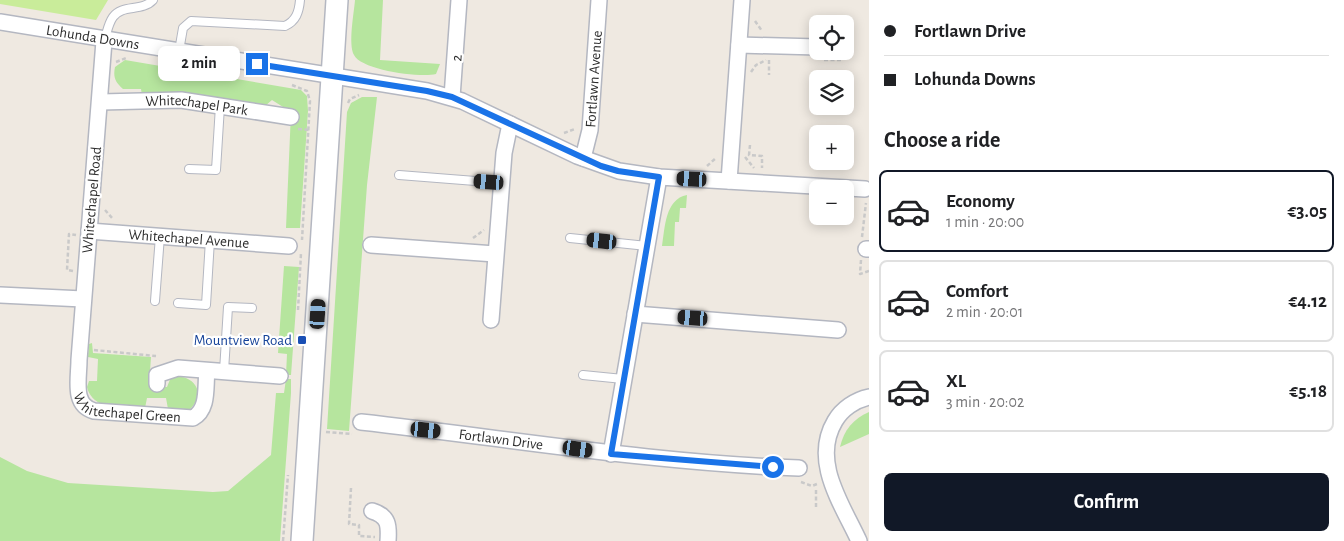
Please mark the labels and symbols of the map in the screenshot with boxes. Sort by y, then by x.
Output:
street label: Lohunda Downs [45,22,140,52]
street label: Fortlawn Avenue [583,30,604,128]
callout: 2 min [157,46,240,82]
route end [246,53,268,75]
street label: 2 [449,54,465,62]
street label: Whitechapel Park [145,92,249,118]
street label: Whitechapel Road [80,146,104,254]
car [676,171,707,187]
car [473,173,504,191]
street label: Whitechapel Avenue [128,226,250,250]
car [586,232,617,250]
car [309,299,326,329]
car [677,309,708,327]
place label: Mountview Road [194,333,292,348]
marker: Mountview Road [296,334,308,346]
street label: Whitechapel Green [71,390,181,425]
car [410,421,441,439]
street label: Fortlawn Drive [458,426,544,452]
car [562,439,593,459]
route start [762,456,784,478]

